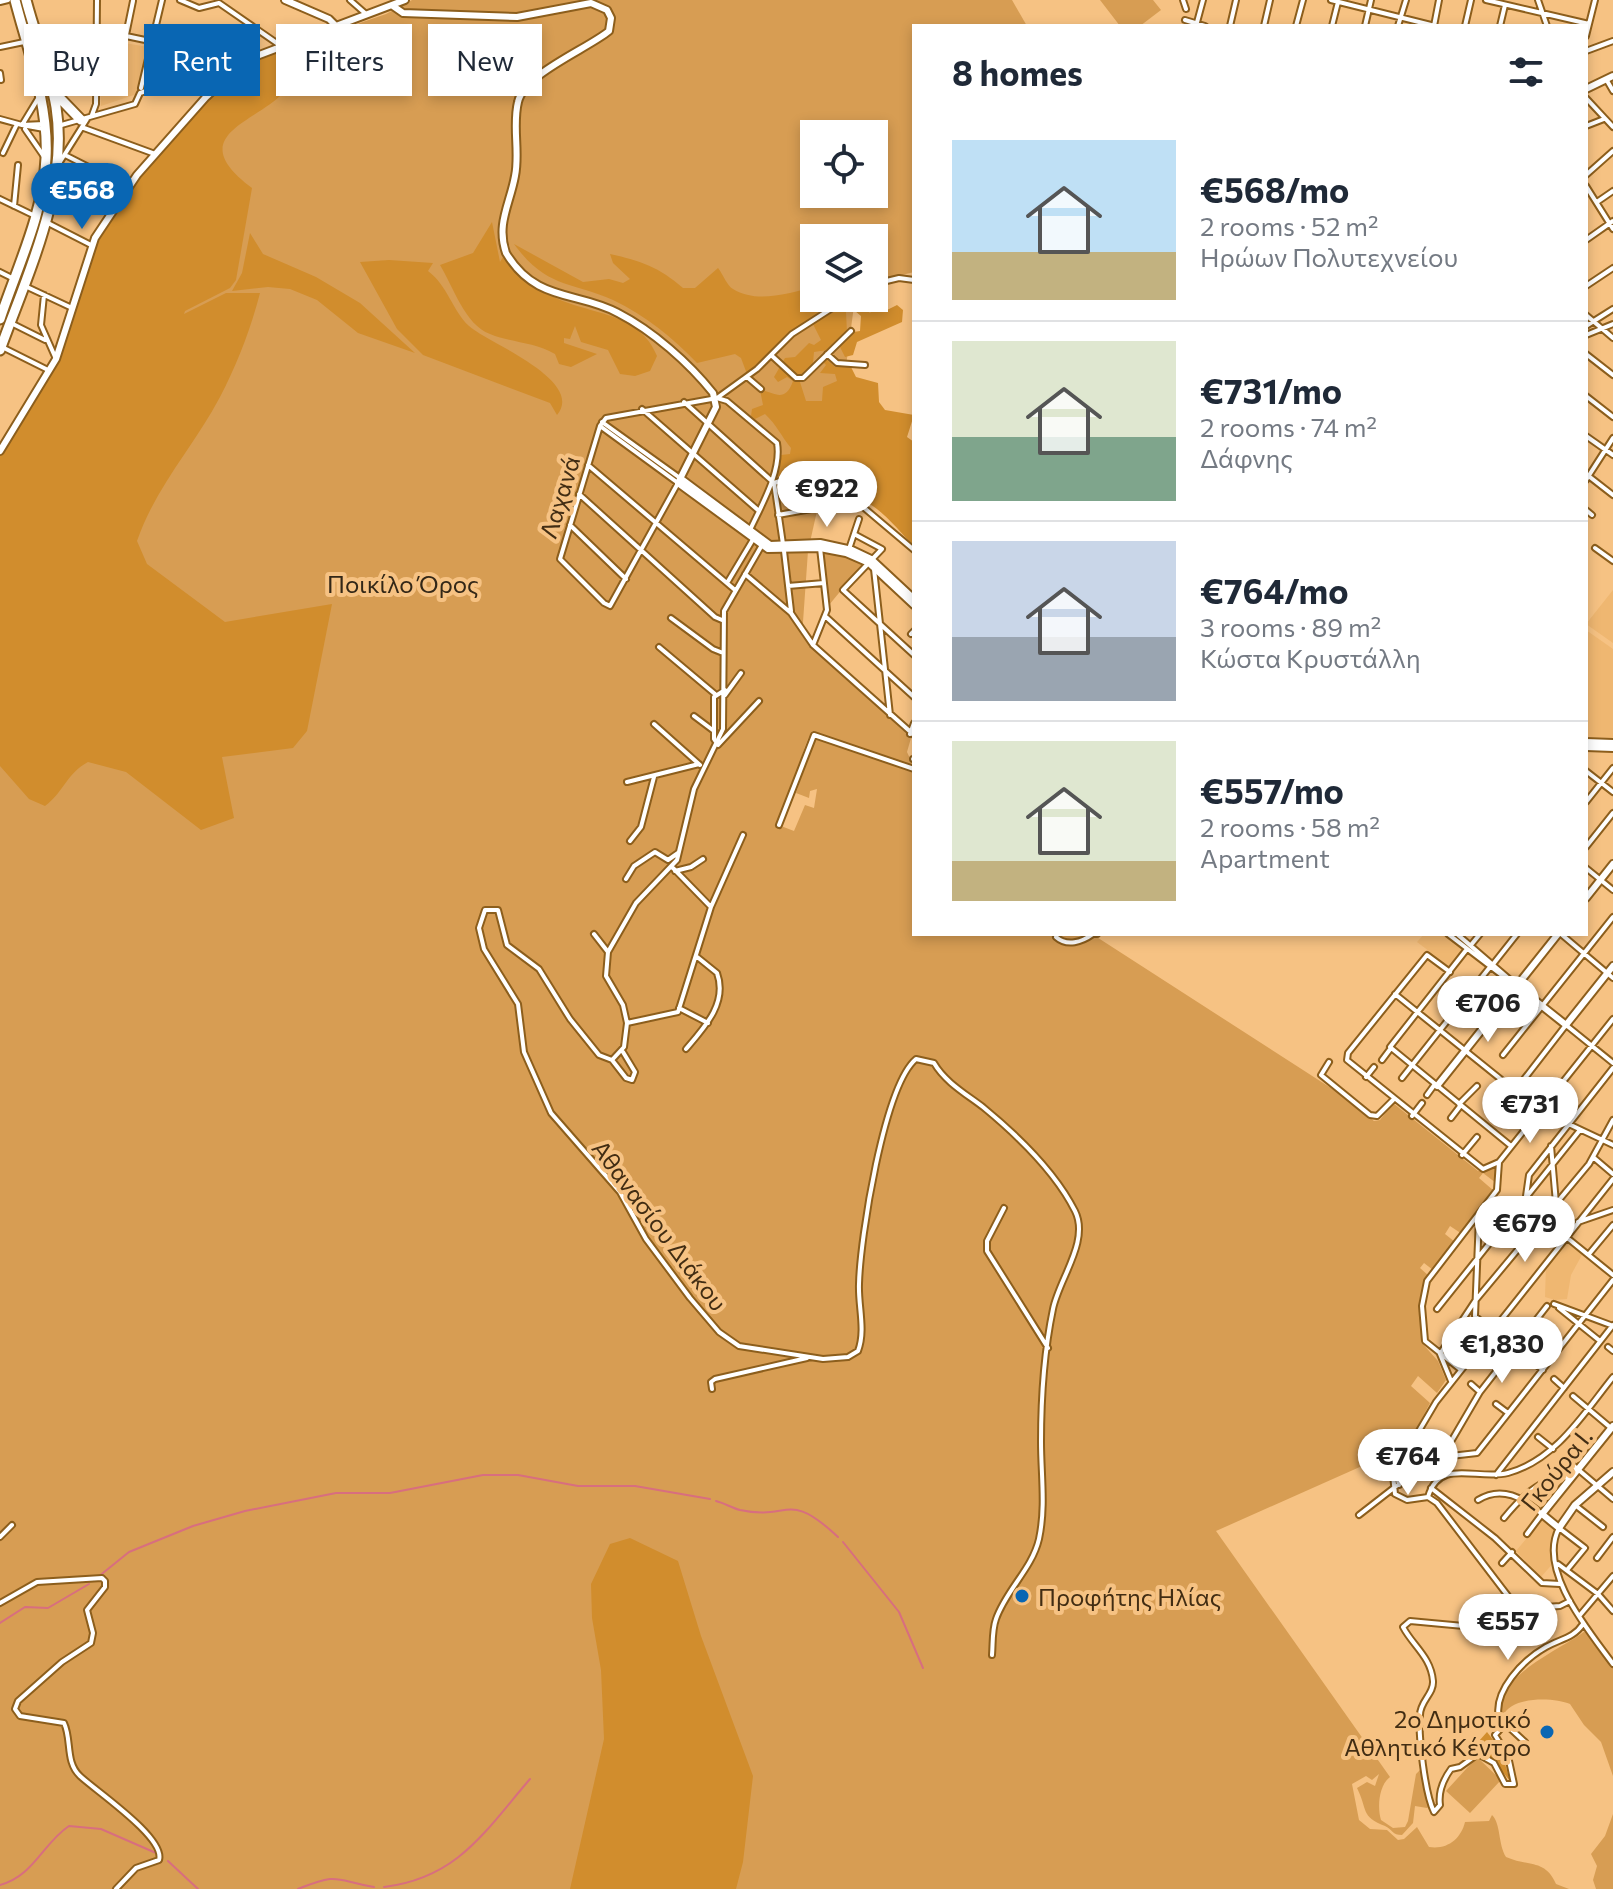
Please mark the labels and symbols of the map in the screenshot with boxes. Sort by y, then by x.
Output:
pin: €568 [35,163,129,231]
street label: Λαχανά [533,452,585,542]
pin: €922 [780,461,874,529]
park label: Ποικίλο Όρος [327,569,479,598]
pin: €706 [1441,976,1535,1044]
pin: €731 [1483,1077,1577,1145]
street label: Αθανασίου Διάκου [586,1134,734,1316]
pin: €679 [1478,1196,1572,1264]
pin: €1,830 [1437,1317,1567,1385]
street label: Γκούρα Ι. [1514,1422,1598,1516]
pin: €764 [1361,1429,1455,1497]
place label: Προφήτης Ηλίας [1038,1582,1222,1611]
marker: Προφήτης Ηλίας [1013,1587,1031,1605]
pin: €557 [1461,1594,1555,1662]
place label: 2o Δημοτικό Αθλητικό Κέντρο [1344,1704,1531,1761]
marker: 2o Δημοτικό Αθλητικό Κέντρο [1538,1723,1556,1741]

